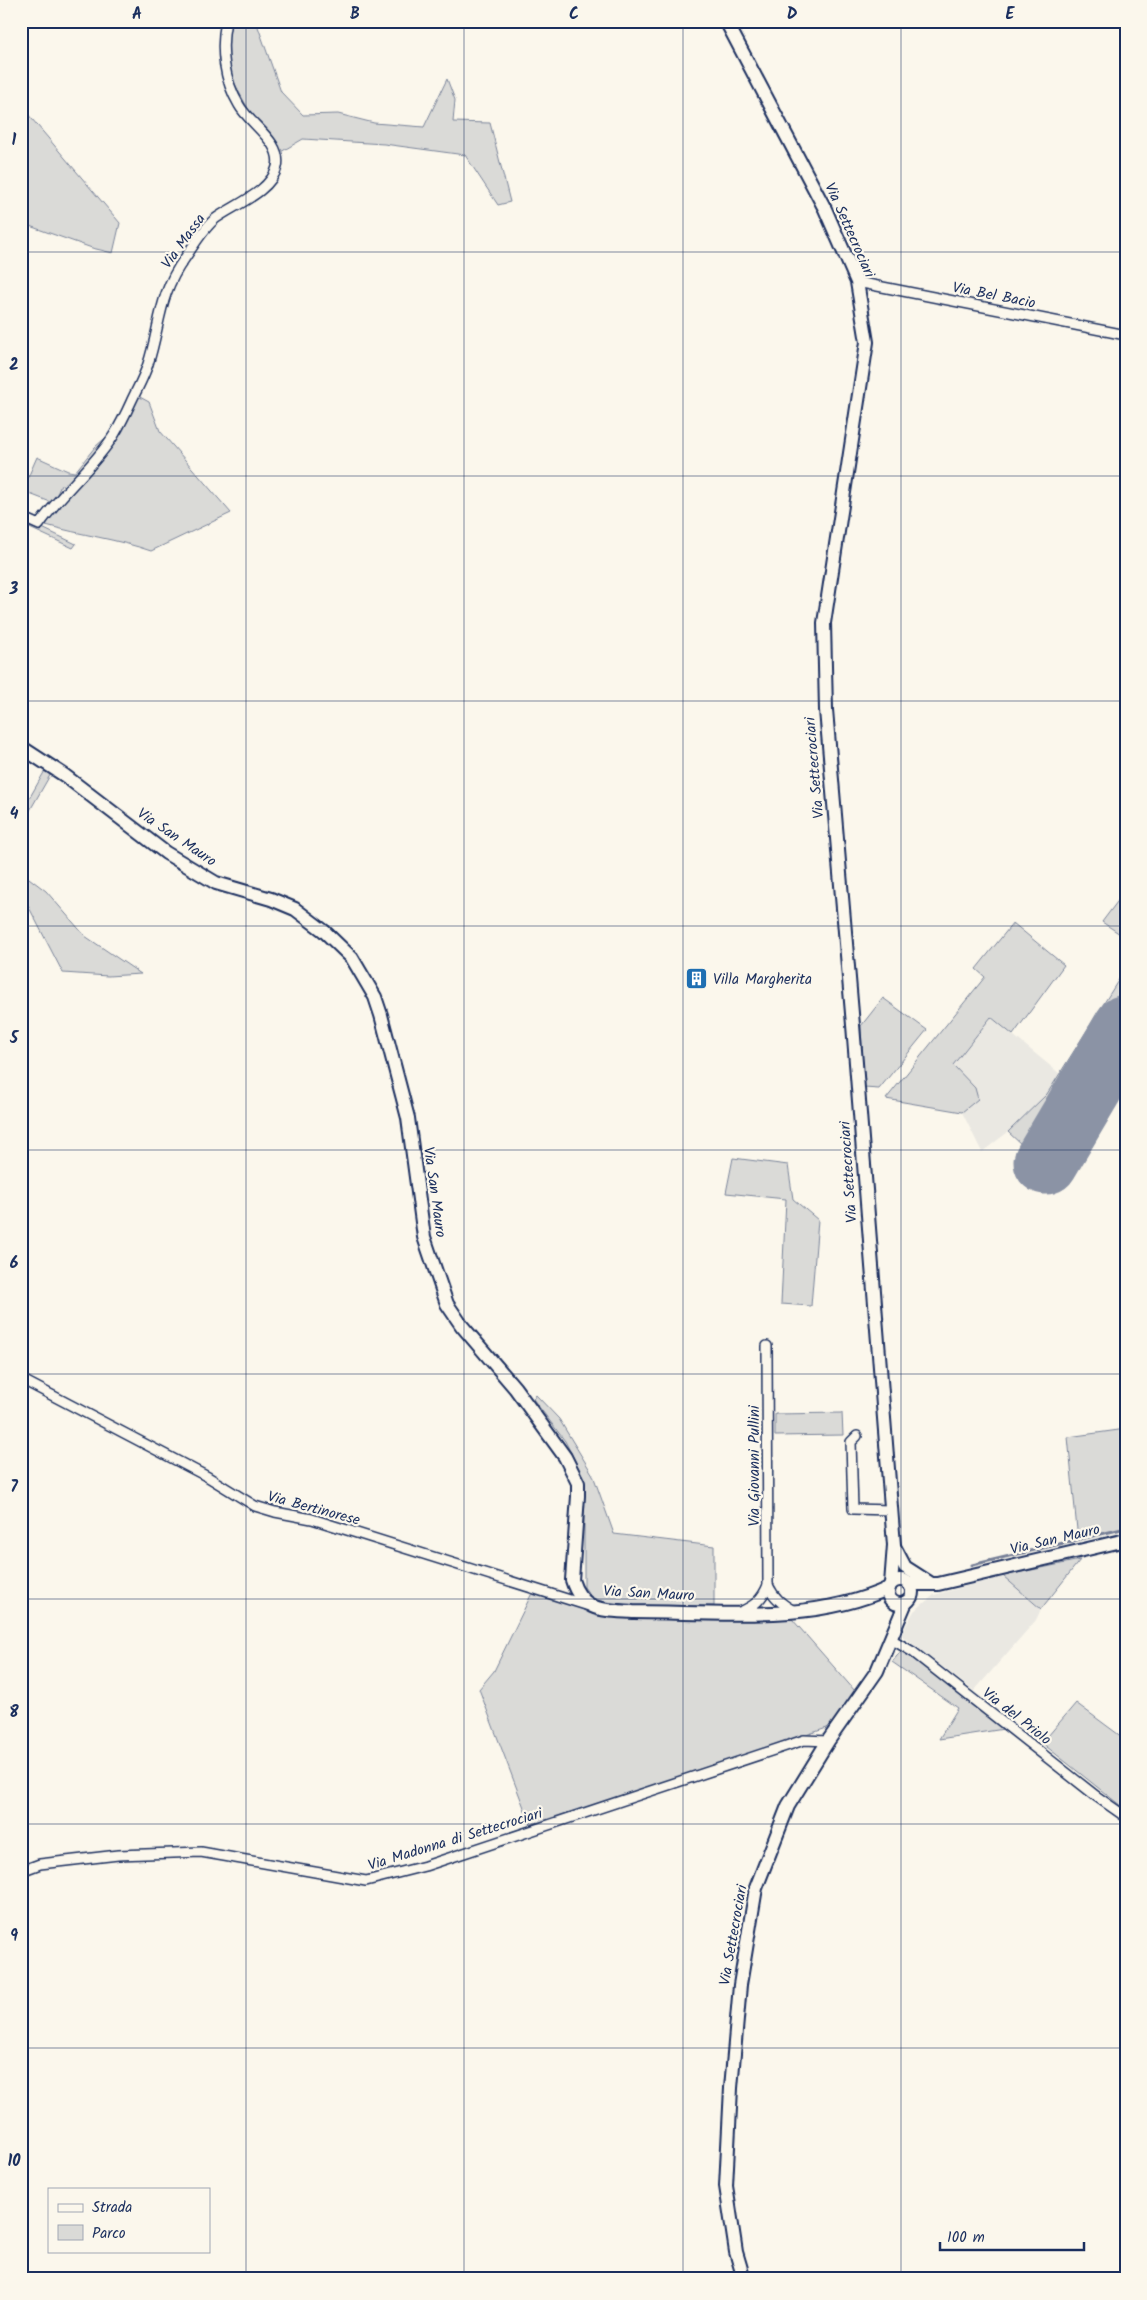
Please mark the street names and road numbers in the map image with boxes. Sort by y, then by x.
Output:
street label: Via Settecrociari [817,179,881,283]
street label: Via Massa [155,209,212,274]
street label: Via Bel Bacio [950,276,1038,316]
street label: Via Settecrociari [798,715,831,820]
street label: Via San Mauro [132,802,221,873]
street label: Via Settecrociari [833,1119,865,1224]
street label: Via San Mauro [416,1145,452,1239]
street label: Via Giovanni Pullini [743,1404,767,1526]
street label: Via Bertinorese [265,1485,363,1533]
street label: Via San Mauro [1008,1518,1103,1562]
street label: Via San Mauro [603,1580,695,1608]
street label: Via del Priolo [976,1682,1056,1752]
street label: Via Madonna di Settecrociari [365,1802,547,1878]
street label: Via Settecrociari [713,1881,755,1987]

